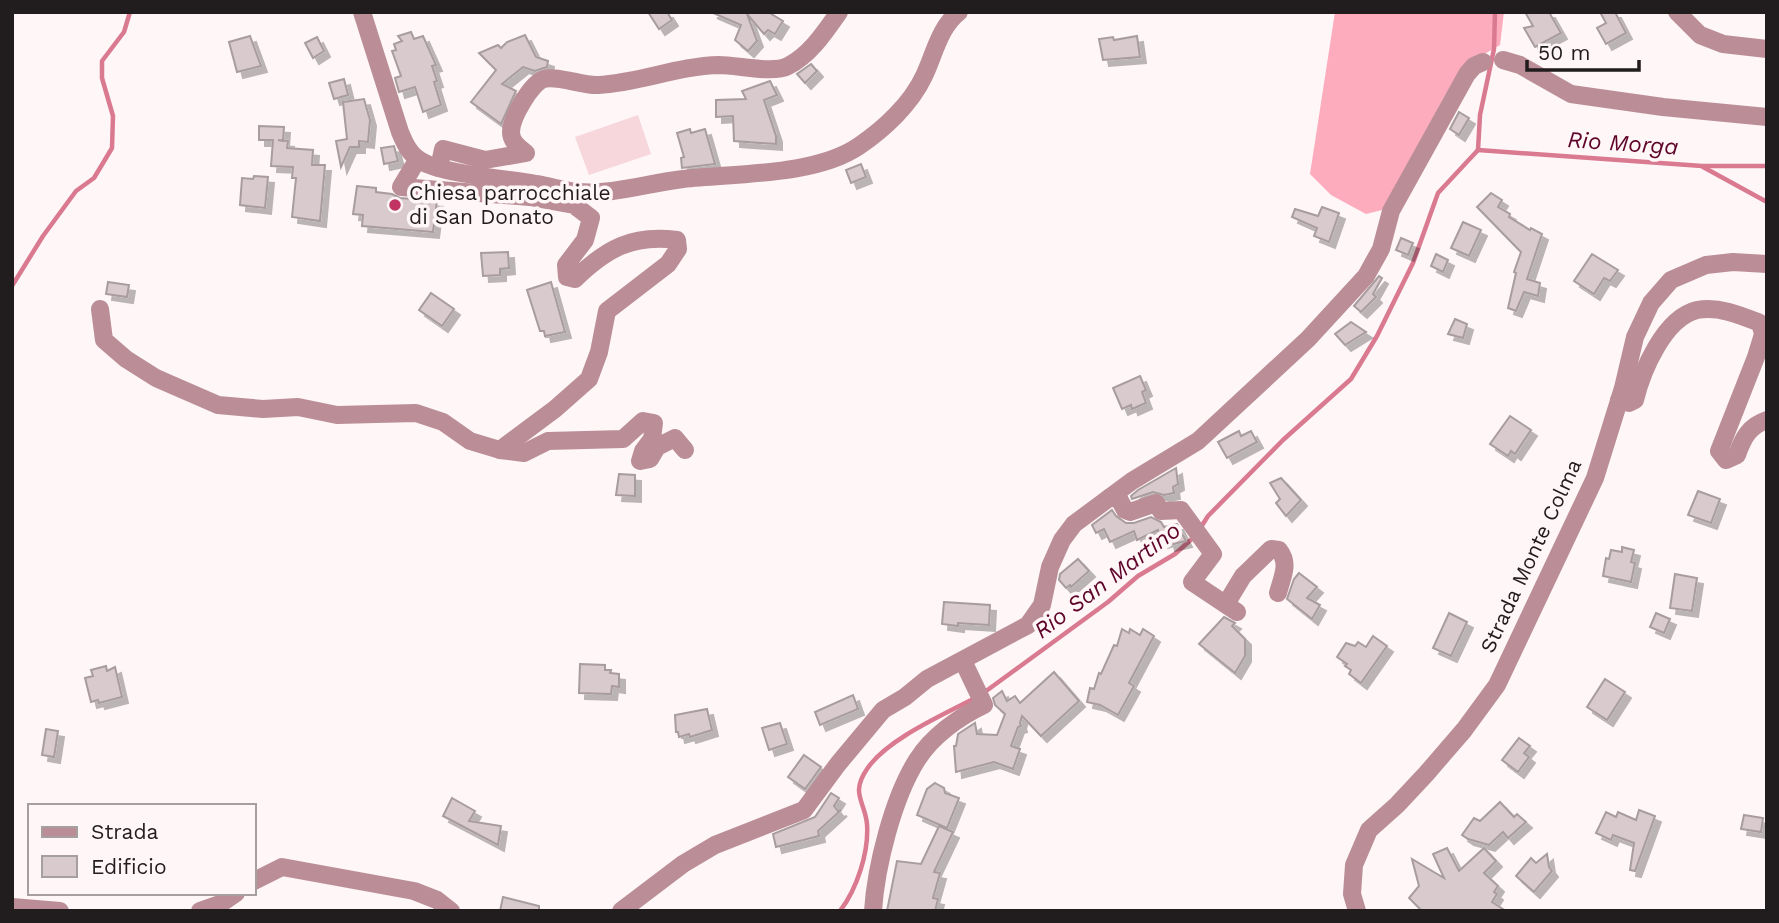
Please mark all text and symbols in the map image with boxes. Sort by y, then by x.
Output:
scale bar [1527,28,1639,72]
text: 50 m [1538,40,1590,65]
water label: Rio Morga [1567,126,1679,161]
place label: Chiesa parrocchiale di San Donato [409,180,611,229]
marker: Chiesa parrocchiale di San Donato [387,197,403,213]
street label: Strada Monte Colma [1475,455,1586,657]
water label: Rio San Martino [1029,517,1186,644]
legend [28,804,256,895]
text: Strada [91,819,159,844]
text: Edificio [91,854,167,879]

